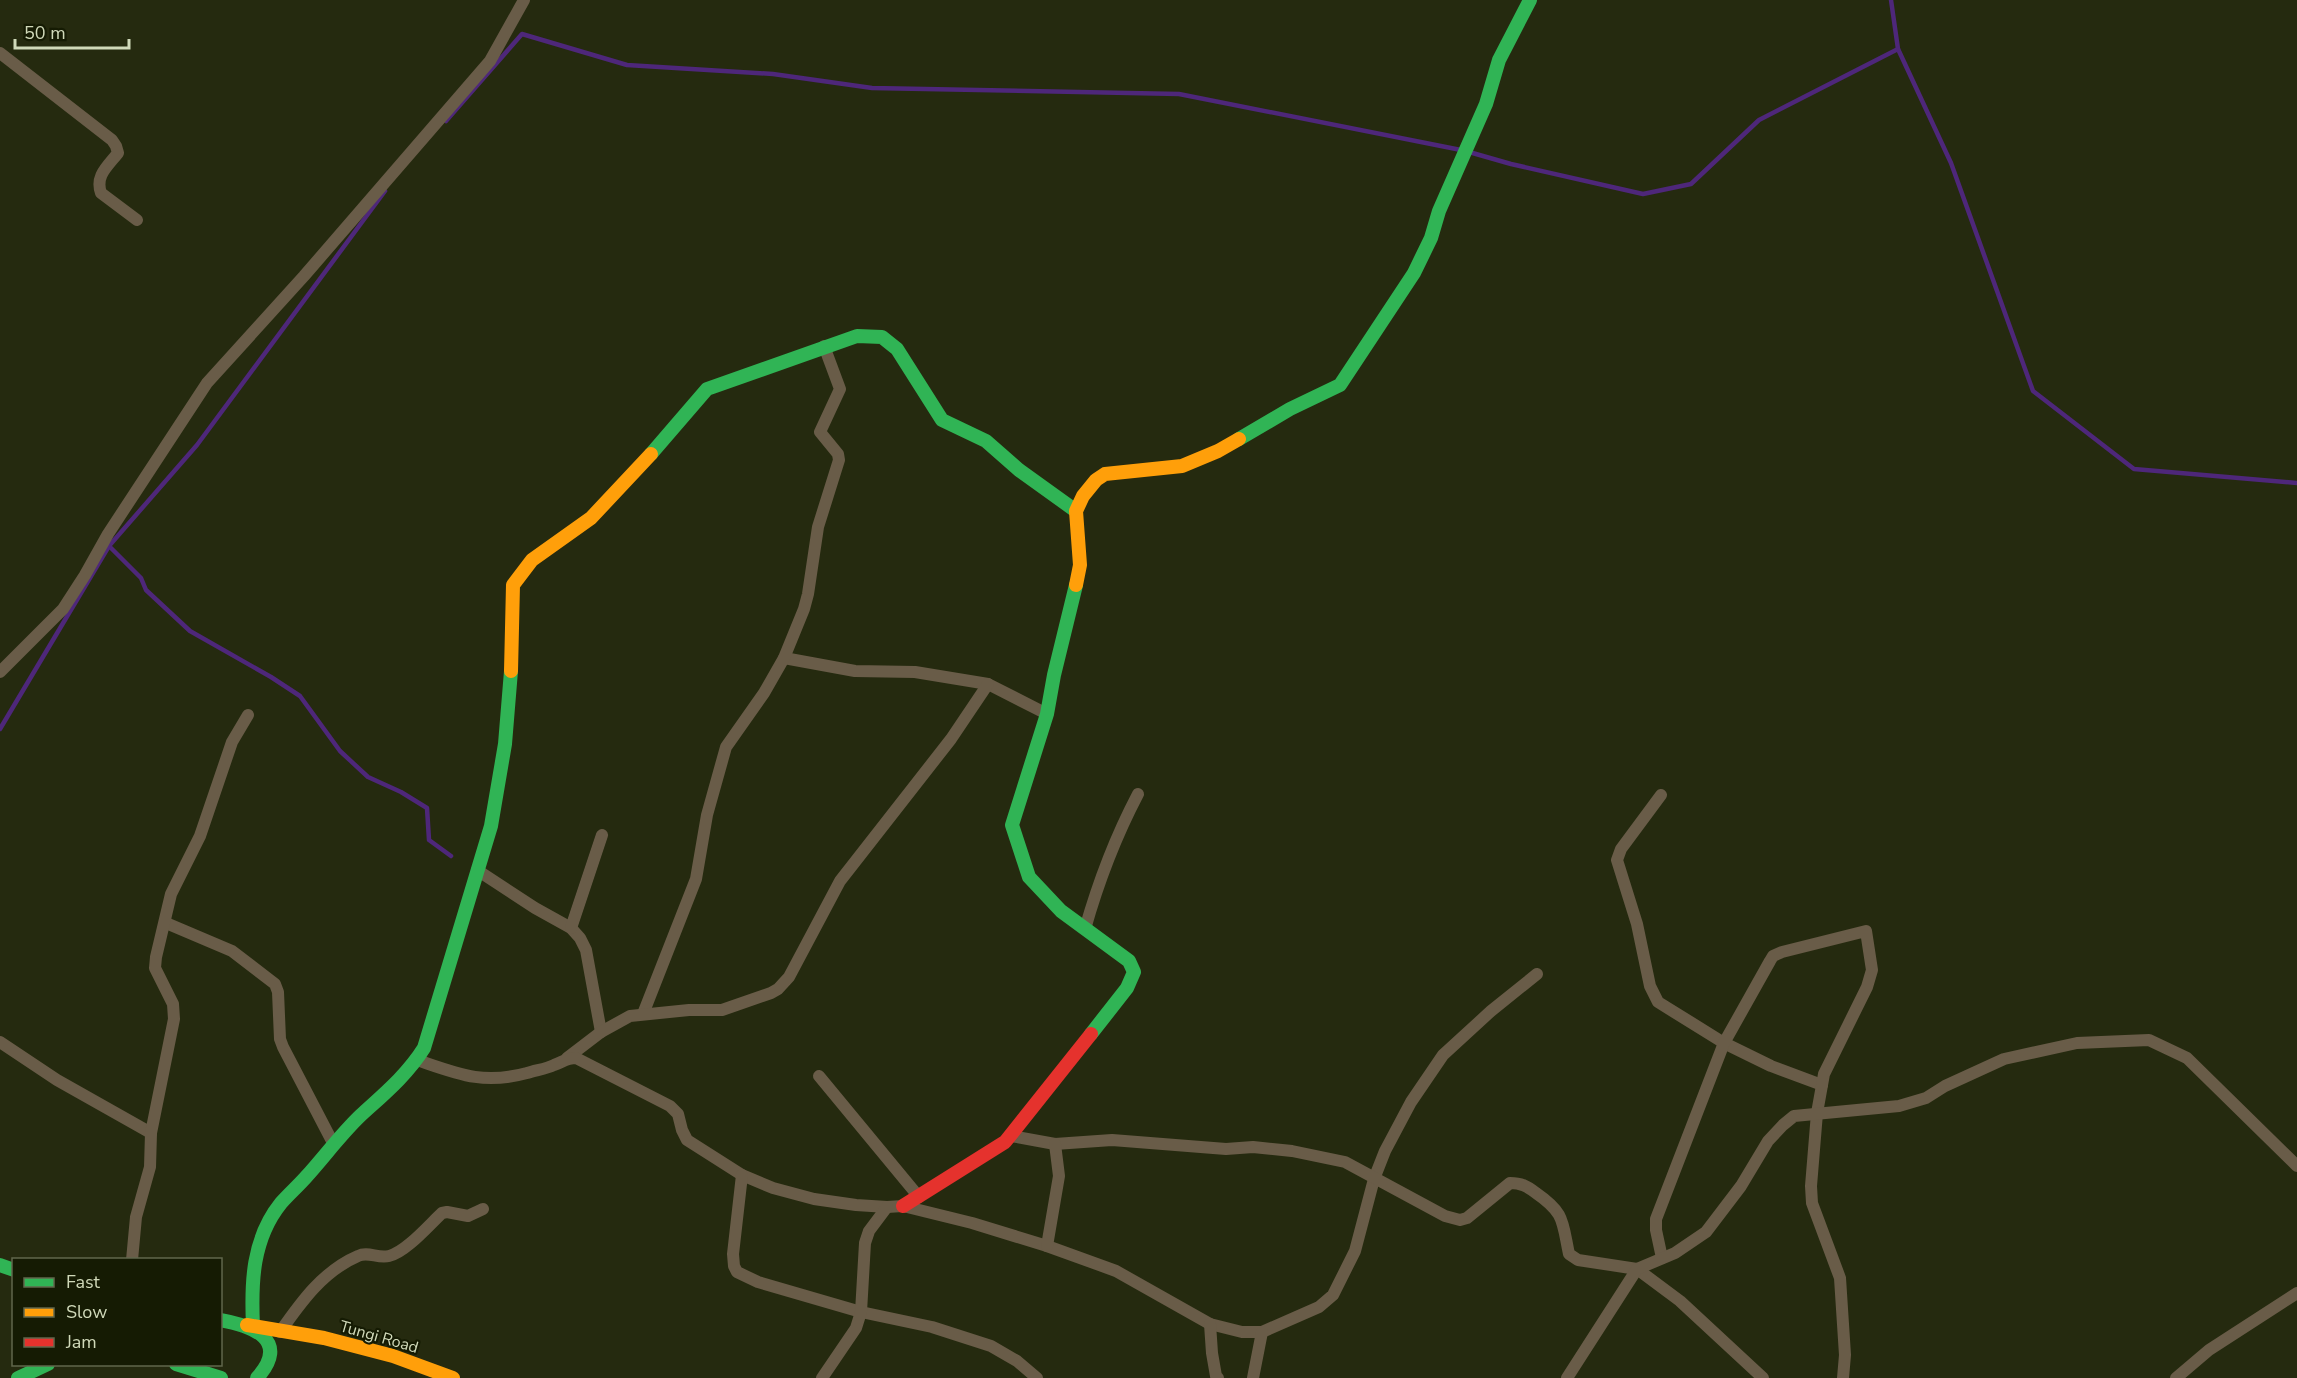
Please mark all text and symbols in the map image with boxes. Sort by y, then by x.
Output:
scale bar [15,12,129,50]
text: 50 m [24,21,66,45]
legend [12,1258,222,1366]
text: Fast [66,1270,101,1294]
text: Slow [66,1300,107,1324]
street label: Tungi Road [337,1315,421,1359]
text: Jam [65,1330,97,1354]

